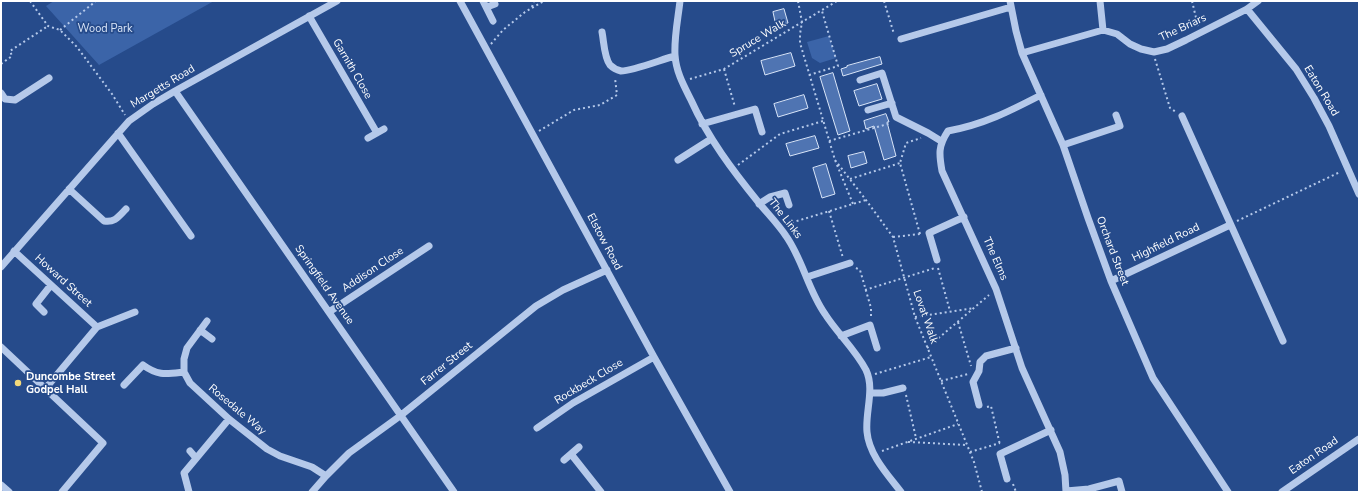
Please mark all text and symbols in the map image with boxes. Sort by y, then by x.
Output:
street label: The Briars [1157,11,1209,45]
street label: Spruce Walk [728,17,788,61]
park label: Wood Park [78,22,132,36]
street label: Garnith Close [329,37,375,101]
street label: Margetts Road [128,63,198,111]
street label: Eaton Road [1301,63,1341,119]
street label: The Links [765,196,805,242]
street label: Elstow Road [584,211,624,273]
street label: Orchard Street [1093,215,1131,287]
street label: Highfield Road [1130,221,1202,265]
street label: The Elms [980,235,1010,283]
street label: Springfield Avenue [292,243,356,327]
street label: Addison Close [340,244,406,296]
street label: Howard Street [32,252,94,310]
street label: Lovat Walk [910,288,940,346]
street label: Farrer Street [419,339,475,389]
street label: Rockbeck Close [552,356,626,408]
place label: Duncombe Street Godpel Hall [26,370,115,396]
marker: Duncombe Street Godpel Hall [13,378,23,388]
street label: Rosedale Way [205,382,269,438]
street label: Eaton Road [1287,434,1341,478]

